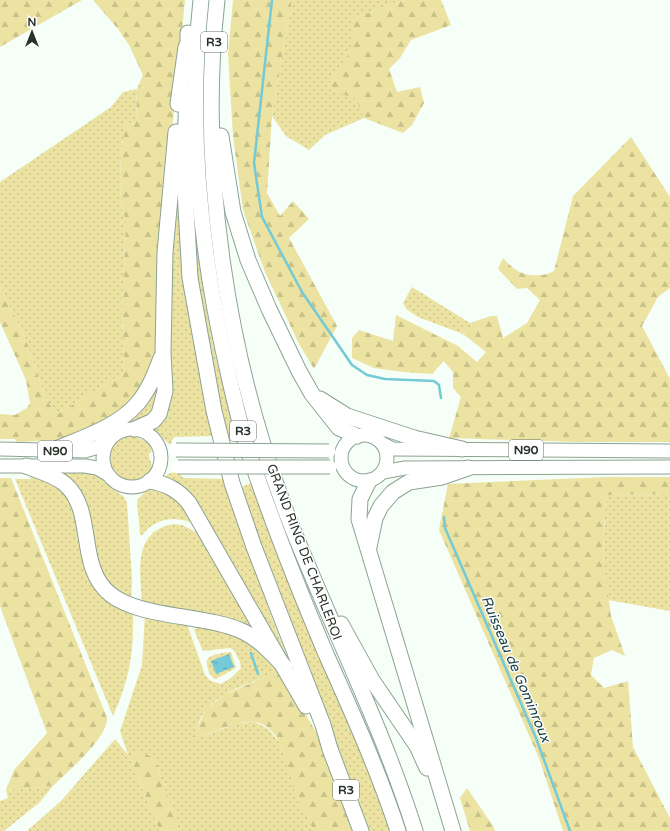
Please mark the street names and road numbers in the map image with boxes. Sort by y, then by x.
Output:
road number: R3 [201,32,227,52]
road number: R3 [230,421,256,441]
road number: N90 [509,440,543,460]
road number: N90 [38,441,72,461]
street label: GRAND RING DE CHARLEROI [263,462,345,642]
road number: R3 [333,780,359,800]

